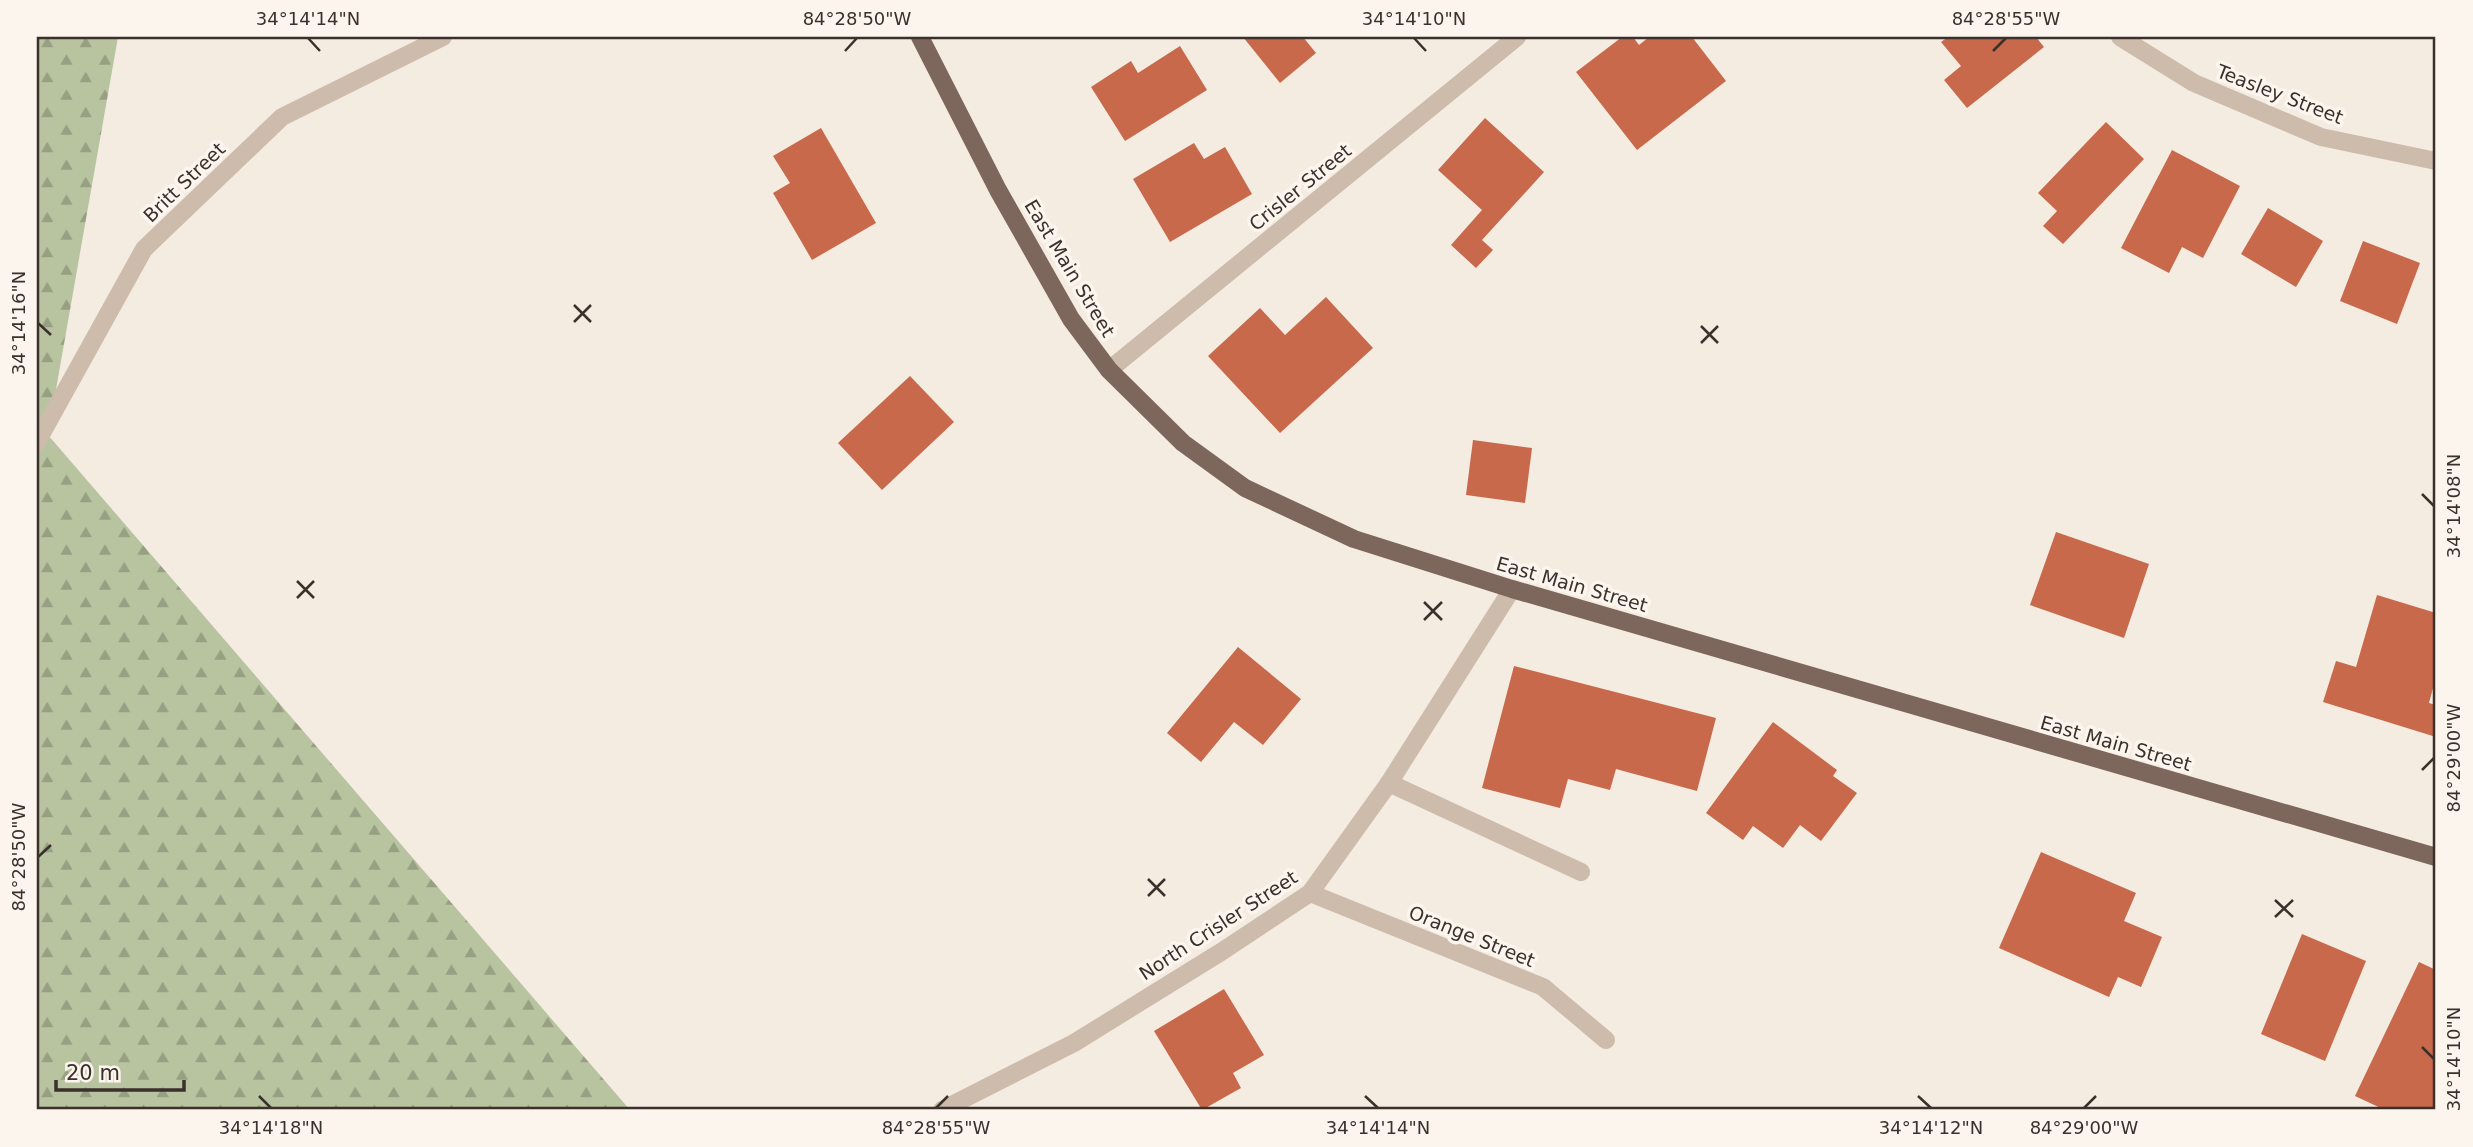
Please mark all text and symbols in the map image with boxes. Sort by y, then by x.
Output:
text: 34°14'14"N [256,8,360,29]
text: 84°28'50"W [803,8,912,29]
text: 34°14'10"N [1362,8,1466,29]
text: 84°28'55"W [1952,8,2061,29]
street label: Teasley Street [2213,59,2346,128]
street label: Britt Street [139,138,229,226]
street label: Crisler Street [1245,139,1355,235]
street label: East Main Street [1020,195,1120,341]
text: 34°14'16"N [8,271,29,375]
text: 34°14'08"N [2443,454,2464,558]
street label: East Main Street [1494,552,1650,616]
text: 84°29'00"W [2443,703,2464,812]
street label: East Main Street [2038,711,2194,775]
text: 84°28'50"W [8,802,29,911]
street label: North Crisler Street [1135,866,1301,984]
street label: Orange Street [1406,901,1538,971]
text: 34°14'10"N [2443,1007,2464,1111]
scale bar [56,1049,184,1093]
text: 20 m [66,1061,120,1085]
text: 34°14'18"N [219,1117,323,1138]
text: 84°28'55"W [882,1117,991,1138]
text: 34°14'14"N [1326,1117,1430,1138]
text: 34°14'12"N [1879,1117,1983,1138]
text: 84°29'00"W [2030,1117,2139,1138]

